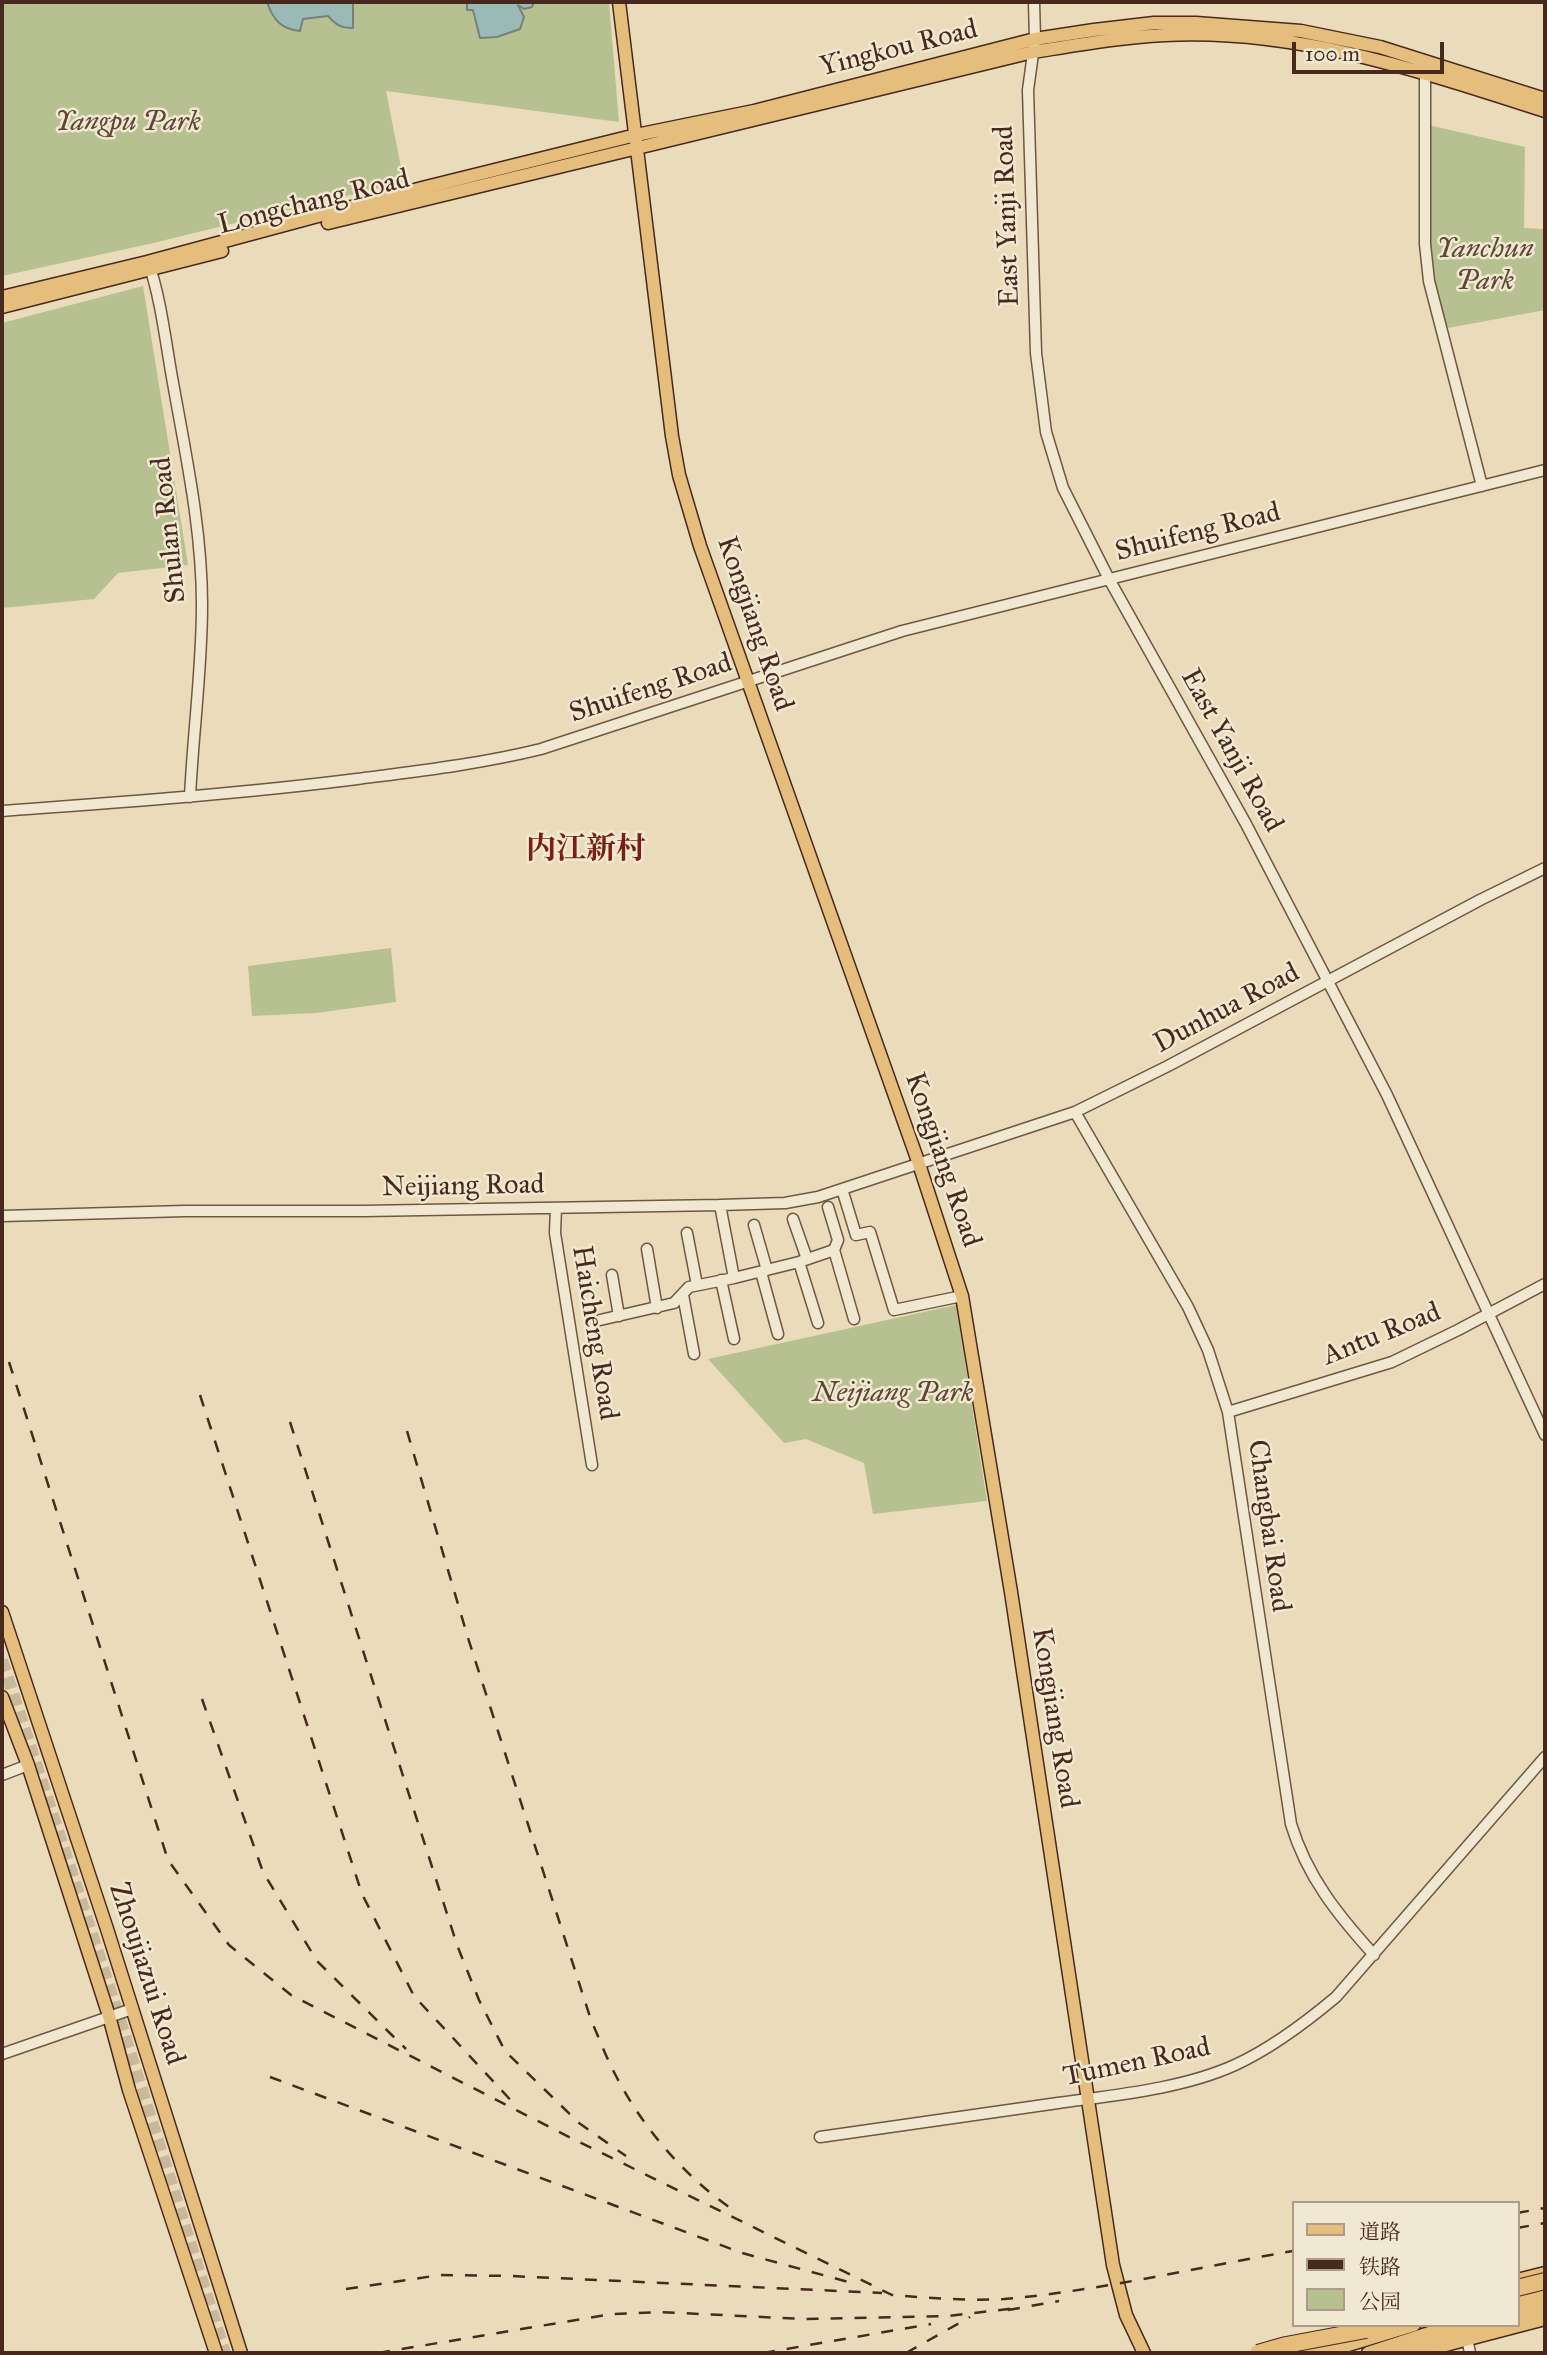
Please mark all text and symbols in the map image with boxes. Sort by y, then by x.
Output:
street label: Yingkou Road [817,13,981,85]
scale bar [1295,28,1447,72]
text: 100 m [1305,41,1360,67]
park label: Yangpu Park [55,106,201,140]
street label: East Yanji Road [988,125,1028,307]
street label: Longchang Road [215,163,413,243]
park label: Yanchun Park [1436,233,1534,299]
street label: Shulan Road [146,455,194,605]
street label: Shuifeng Road [1112,496,1284,570]
street label: Kongjiang Road [708,532,800,716]
street label: Shuifeng Road [566,647,736,731]
street label: East Yanji Road [1172,664,1290,838]
district label: 内江新村 [526,833,646,869]
street label: Dunhua Road [1148,957,1306,1061]
street label: Kongjiang Road [896,1068,988,1252]
street label: Neijiang Road [381,1169,545,1205]
street label: Haicheng Road [564,1243,624,1423]
street label: Antu Road [1318,1296,1446,1374]
park label: Neijiang Park [812,1377,974,1411]
street label: Changbai Road [1239,1438,1297,1614]
street label: Kongjiang Road [1023,1625,1085,1811]
street label: Zhoujiazui Road [101,1879,191,2069]
street label: Tumen Road [1060,2031,1214,2095]
legend [1292,2201,1519,2327]
text: 道路 [1359,2219,1401,2245]
text: 铁路 [1359,2254,1401,2280]
text: 公园 [1359,2289,1401,2315]

